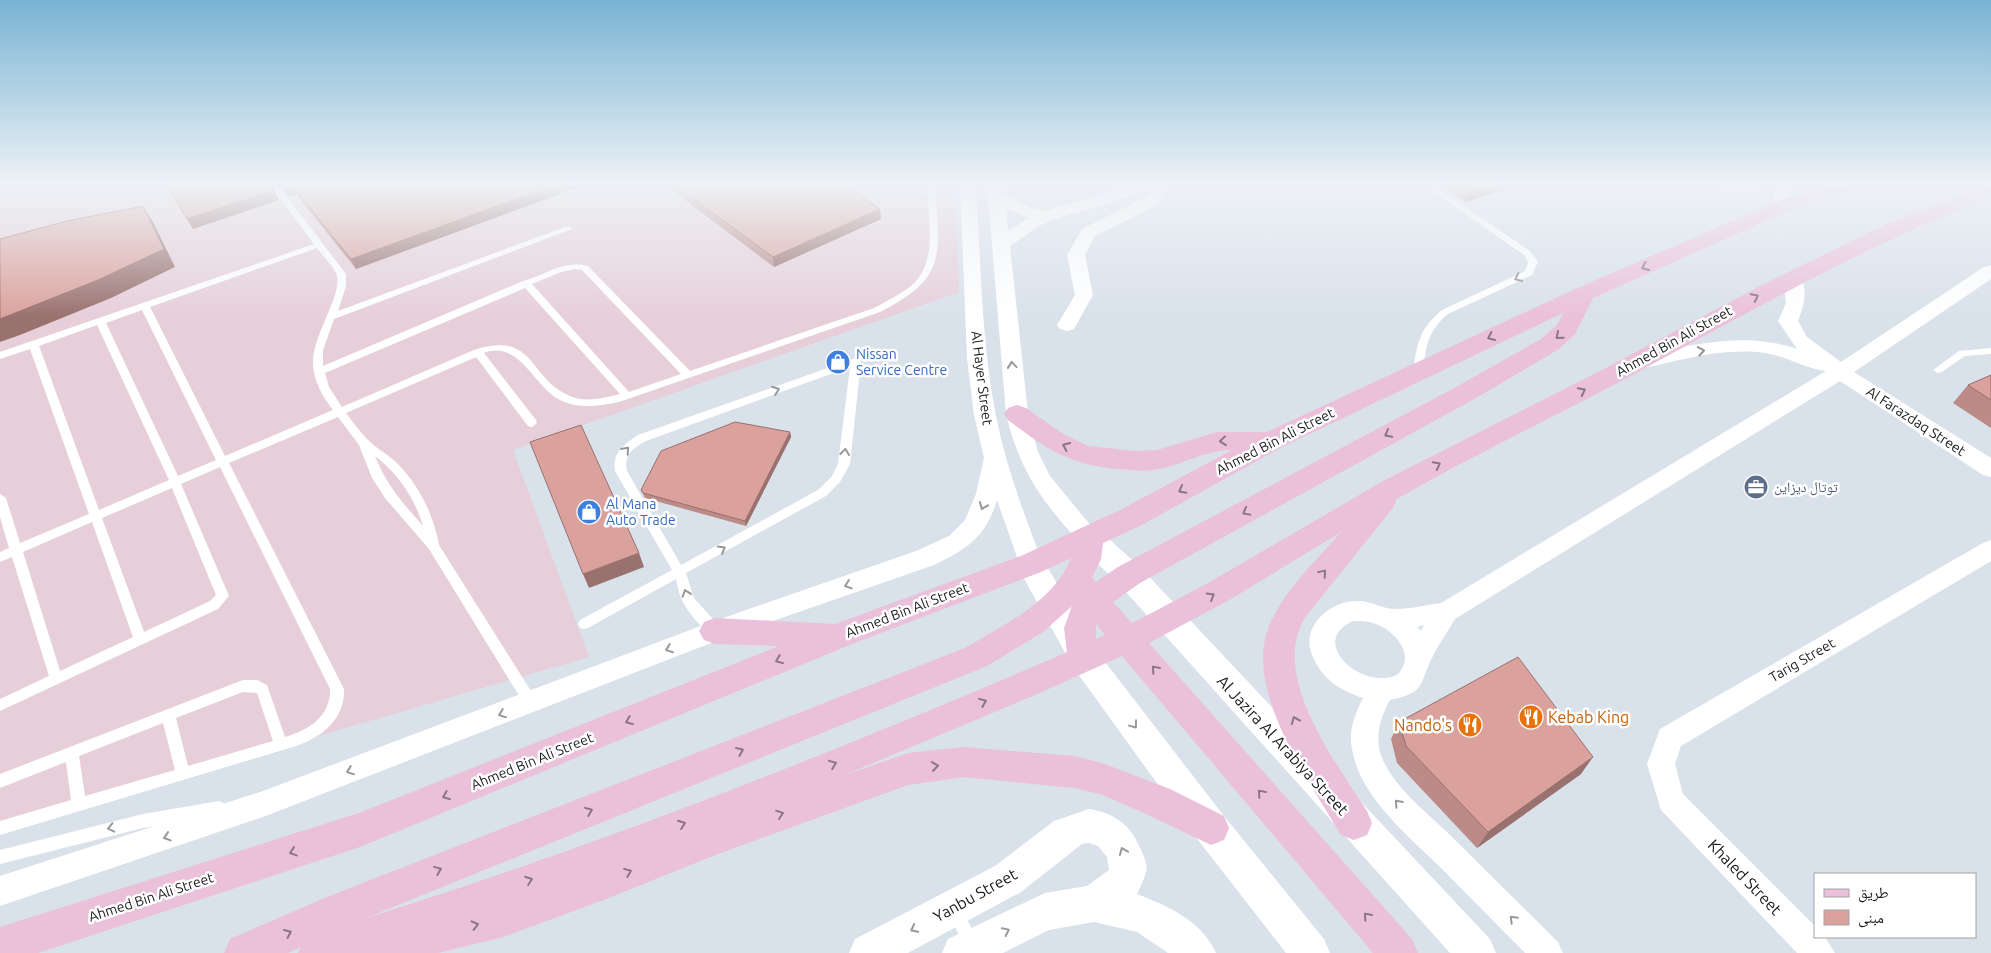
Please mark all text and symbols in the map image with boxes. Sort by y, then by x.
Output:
one-way arrow [1641,260,1650,271]
one-way arrow [1514,272,1523,282]
one-way arrow [1750,293,1759,303]
street label: Ahmed Bin Ali Street [1613,302,1735,380]
street label: Al Hayer Street [968,330,996,427]
one-way arrow [1556,330,1565,339]
one-way arrow [1487,331,1496,341]
place label: Nissan Service Centre [856,346,947,378]
one-way arrow [1697,347,1706,357]
shop icon: Nissan Service Centre [825,349,851,375]
one-way arrow [1007,361,1018,369]
street label: Al Farazdaq Street [1864,383,1969,459]
one-way arrow [771,386,780,396]
one-way arrow [1576,387,1585,397]
street label: Ahmed Bin Ali Street [1213,404,1337,478]
one-way arrow [1385,428,1394,438]
one-way arrow [1218,435,1226,446]
one-way arrow [1062,442,1071,452]
one-way arrow [621,447,630,456]
one-way arrow [839,448,850,456]
one-way arrow [1432,461,1441,471]
office icon: توتال ديزاين [1743,474,1769,500]
place label: توتال ديزاين [1774,479,1838,496]
one-way arrow [1179,483,1188,493]
place label: Al Mana Auto Trade [606,496,676,528]
shop icon: Al Mana Auto Trade [576,499,602,525]
one-way arrow [978,501,989,510]
one-way arrow [1242,505,1251,515]
one-way arrow [717,546,726,556]
one-way arrow [1317,570,1326,579]
street label: Ahmed Bin Ali Street [843,579,971,641]
one-way arrow [844,579,853,589]
one-way arrow [682,589,692,598]
one-way arrow [1206,592,1215,602]
street label: Tarig Street [1766,634,1838,685]
one-way arrow [666,643,674,653]
one-way arrow [776,655,784,665]
one-way arrow [1152,666,1161,675]
street label: Al Jazira Al Arabiya Street [1214,672,1353,819]
one-way arrow [978,698,987,709]
restaurant icon: Kebab King [1518,704,1544,730]
one-way arrow [498,708,506,718]
place label: Kebab King [1548,708,1629,726]
restaurant icon: Nando's [1457,712,1483,738]
one-way arrow [625,715,634,726]
one-way arrow [1291,716,1301,725]
place label: Nando's [1394,716,1452,734]
one-way arrow [1128,719,1137,729]
street label: Ahmed Bin Ali Street [469,729,596,793]
one-way arrow [735,746,744,757]
one-way arrow [828,759,837,770]
one-way arrow [931,761,939,771]
one-way arrow [346,766,354,776]
one-way arrow [442,789,451,800]
one-way arrow [1257,789,1266,798]
one-way arrow [1395,800,1404,809]
one-way arrow [584,806,593,817]
one-way arrow [776,810,784,820]
one-way arrow [677,820,686,830]
one-way arrow [107,822,116,833]
one-way arrow [163,831,172,841]
street label: Khaled Street [1705,836,1786,919]
one-way arrow [290,846,298,856]
one-way arrow [1118,847,1129,856]
street label: Yanbu Street [930,864,1021,925]
one-way arrow [433,866,442,877]
one-way arrow [623,868,632,878]
street label: Ahmed Bin Ali Street [87,869,216,925]
legend [1814,873,1976,938]
one-way arrow [524,876,533,886]
text: طريق [1858,884,1889,903]
text: مبنى [1858,909,1884,928]
one-way arrow [1364,913,1372,922]
one-way arrow [1509,915,1518,924]
one-way arrow [470,921,479,931]
one-way arrow [910,922,919,932]
one-way arrow [1001,927,1010,937]
one-way arrow [283,929,292,939]

